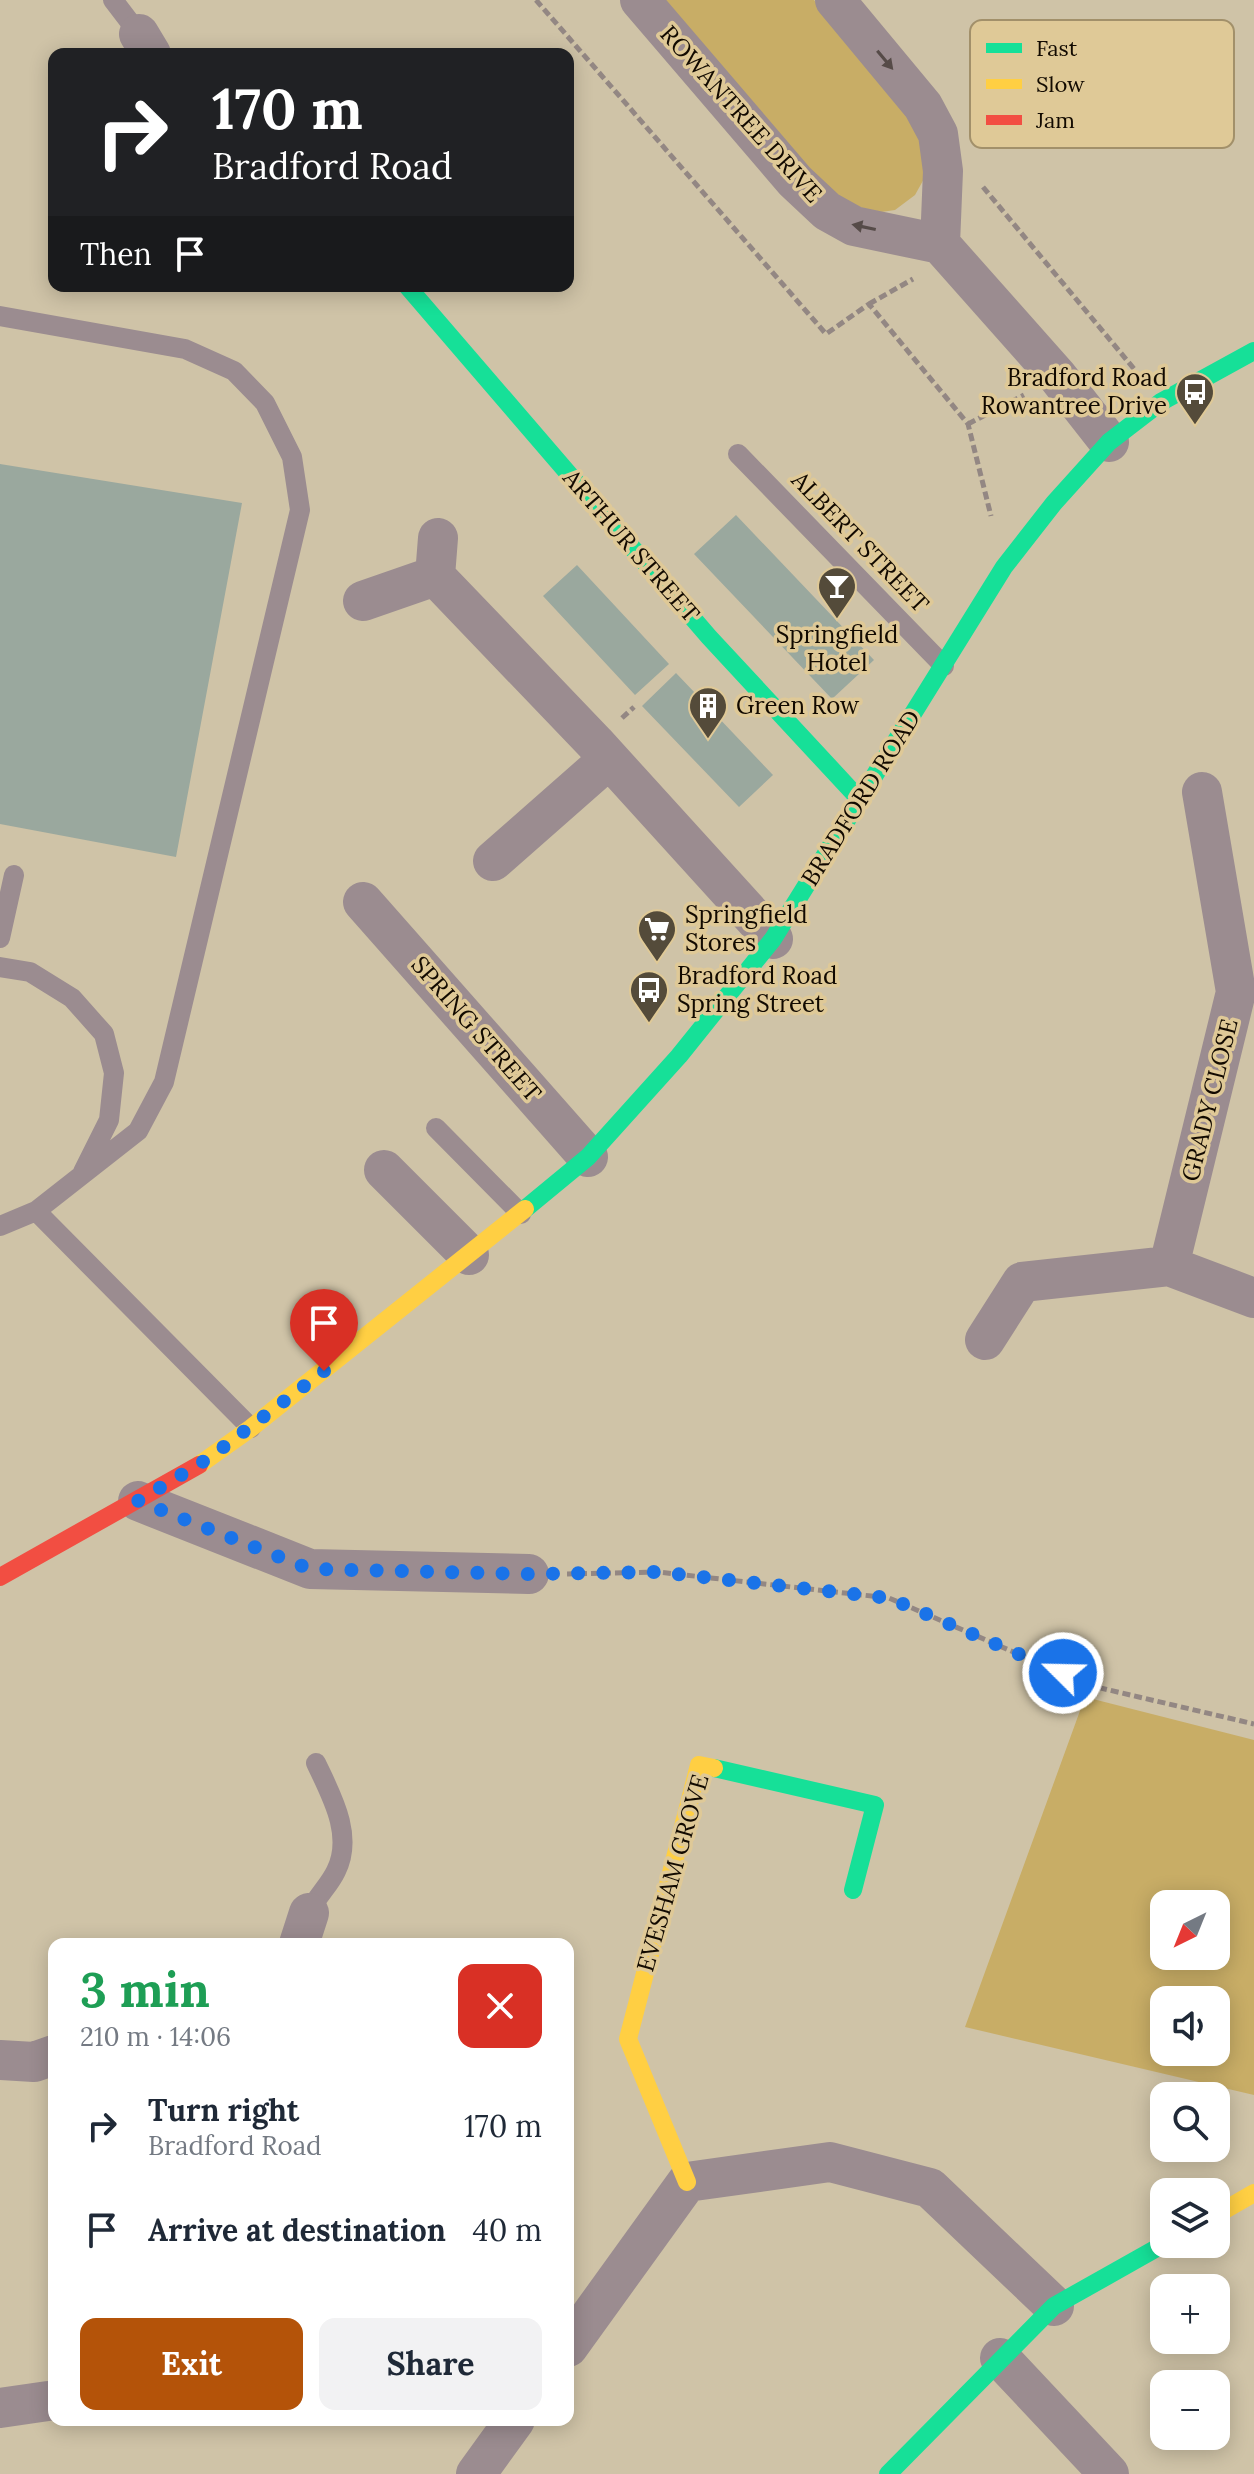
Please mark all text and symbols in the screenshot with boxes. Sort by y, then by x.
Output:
street label: ROWANTREE DRIVE [654,19,829,209]
legend [970,20,1234,148]
text: Fast [1036,34,1078,62]
one-way arrow [876,50,893,70]
text: Slow [1036,70,1085,98]
text: 170 m [212,73,363,144]
icon: right [80,80,184,184]
text: Jam [1035,106,1075,134]
text: Bradford Road [212,143,452,189]
one-way arrow [852,220,877,233]
icon: arrive [168,232,212,276]
text: Then [80,235,152,273]
place label: Bradford Road Rowantree Drive [981,362,1167,421]
bus stop icon: Bradford Road Rowantree Drive [1174,371,1216,426]
street label: ARTHUR STREET [556,462,706,629]
street label: ALBERT STREET [784,464,936,619]
bar icon: Springfield Hotel [816,565,858,620]
place label: Springfield Hotel [776,619,898,678]
building icon: Green Row [687,685,729,740]
place label: Green Row [736,690,860,721]
street label: BRADFORD ROAD [794,704,927,891]
place label: Springfield Stores [685,899,808,958]
supermarket icon: Springfield Stores [636,908,678,963]
street label: SPRING STREET [405,949,548,1108]
place label: Bradford Road Spring Street [677,960,837,1019]
bus stop icon: Bradford Road Spring Street [628,969,670,1024]
street label: GRADY CLOSE [1174,1015,1245,1184]
pin [290,1289,358,1371]
icon: arrive [302,1301,346,1345]
position arrow [1021,1631,1105,1715]
street label: EVESHAM GROVE [630,1771,716,1975]
north arrow [1150,1890,1230,1970]
map controls [1150,1890,1230,2450]
text: 3 min [80,1959,210,2020]
button: close [458,1964,542,2048]
button: sound [1150,1986,1230,2066]
text: 210 m · 14:06 [80,2020,231,2053]
button: search [1150,2082,1230,2162]
text: Turn right [148,2091,299,2129]
icon: right [80,2104,124,2148]
text: 170 m [464,2107,542,2145]
text: Bradford Road [148,2129,322,2162]
button: layers [1150,2178,1230,2258]
icon: arrive [80,2208,124,2252]
text: Arrive at destination [148,2211,446,2249]
text: 40 m [472,2211,542,2249]
button: + [1150,2274,1230,2354]
button: Exit [80,2318,303,2410]
button: Share [319,2318,542,2410]
button: − [1150,2370,1230,2450]

